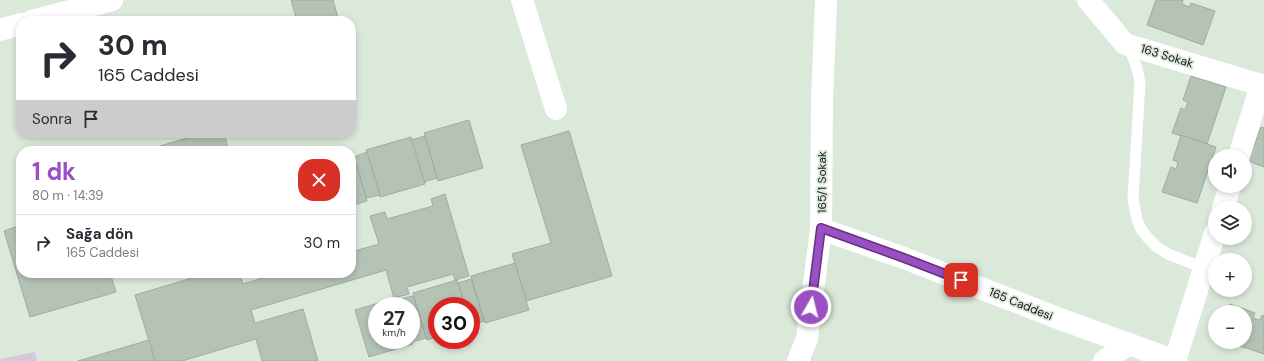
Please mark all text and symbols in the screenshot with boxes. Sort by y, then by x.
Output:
text: 30 m [98,27,168,64]
icon: right [32,32,84,84]
street label: 163 Sokak [1139,40,1195,72]
text: 165 Caddesi [98,63,199,87]
icon: arrive [80,108,102,130]
text: Sonra [32,109,72,129]
map controls [1208,149,1252,349]
button: sound [1208,149,1252,193]
street label: 165/1 Sokak [814,151,830,213]
text: 1 dk [32,156,76,187]
button: close [298,159,340,201]
text: 80 m · 14:39 [32,187,103,204]
button: layers [1208,201,1252,245]
text: Sağa dön [66,224,133,244]
icon: right [32,232,54,254]
text: 30 m [304,233,340,253]
text: 165 Caddesi [66,244,139,261]
button: + [1208,253,1252,297]
pin [944,263,978,297]
icon: arrive [950,269,972,291]
street label: 165 Caddesi [987,284,1055,324]
position arrow [790,286,832,328]
speed limit sign: 30 [428,297,480,349]
text: 27 [383,305,405,331]
button: − [1208,305,1252,349]
text: km/h [382,326,406,339]

